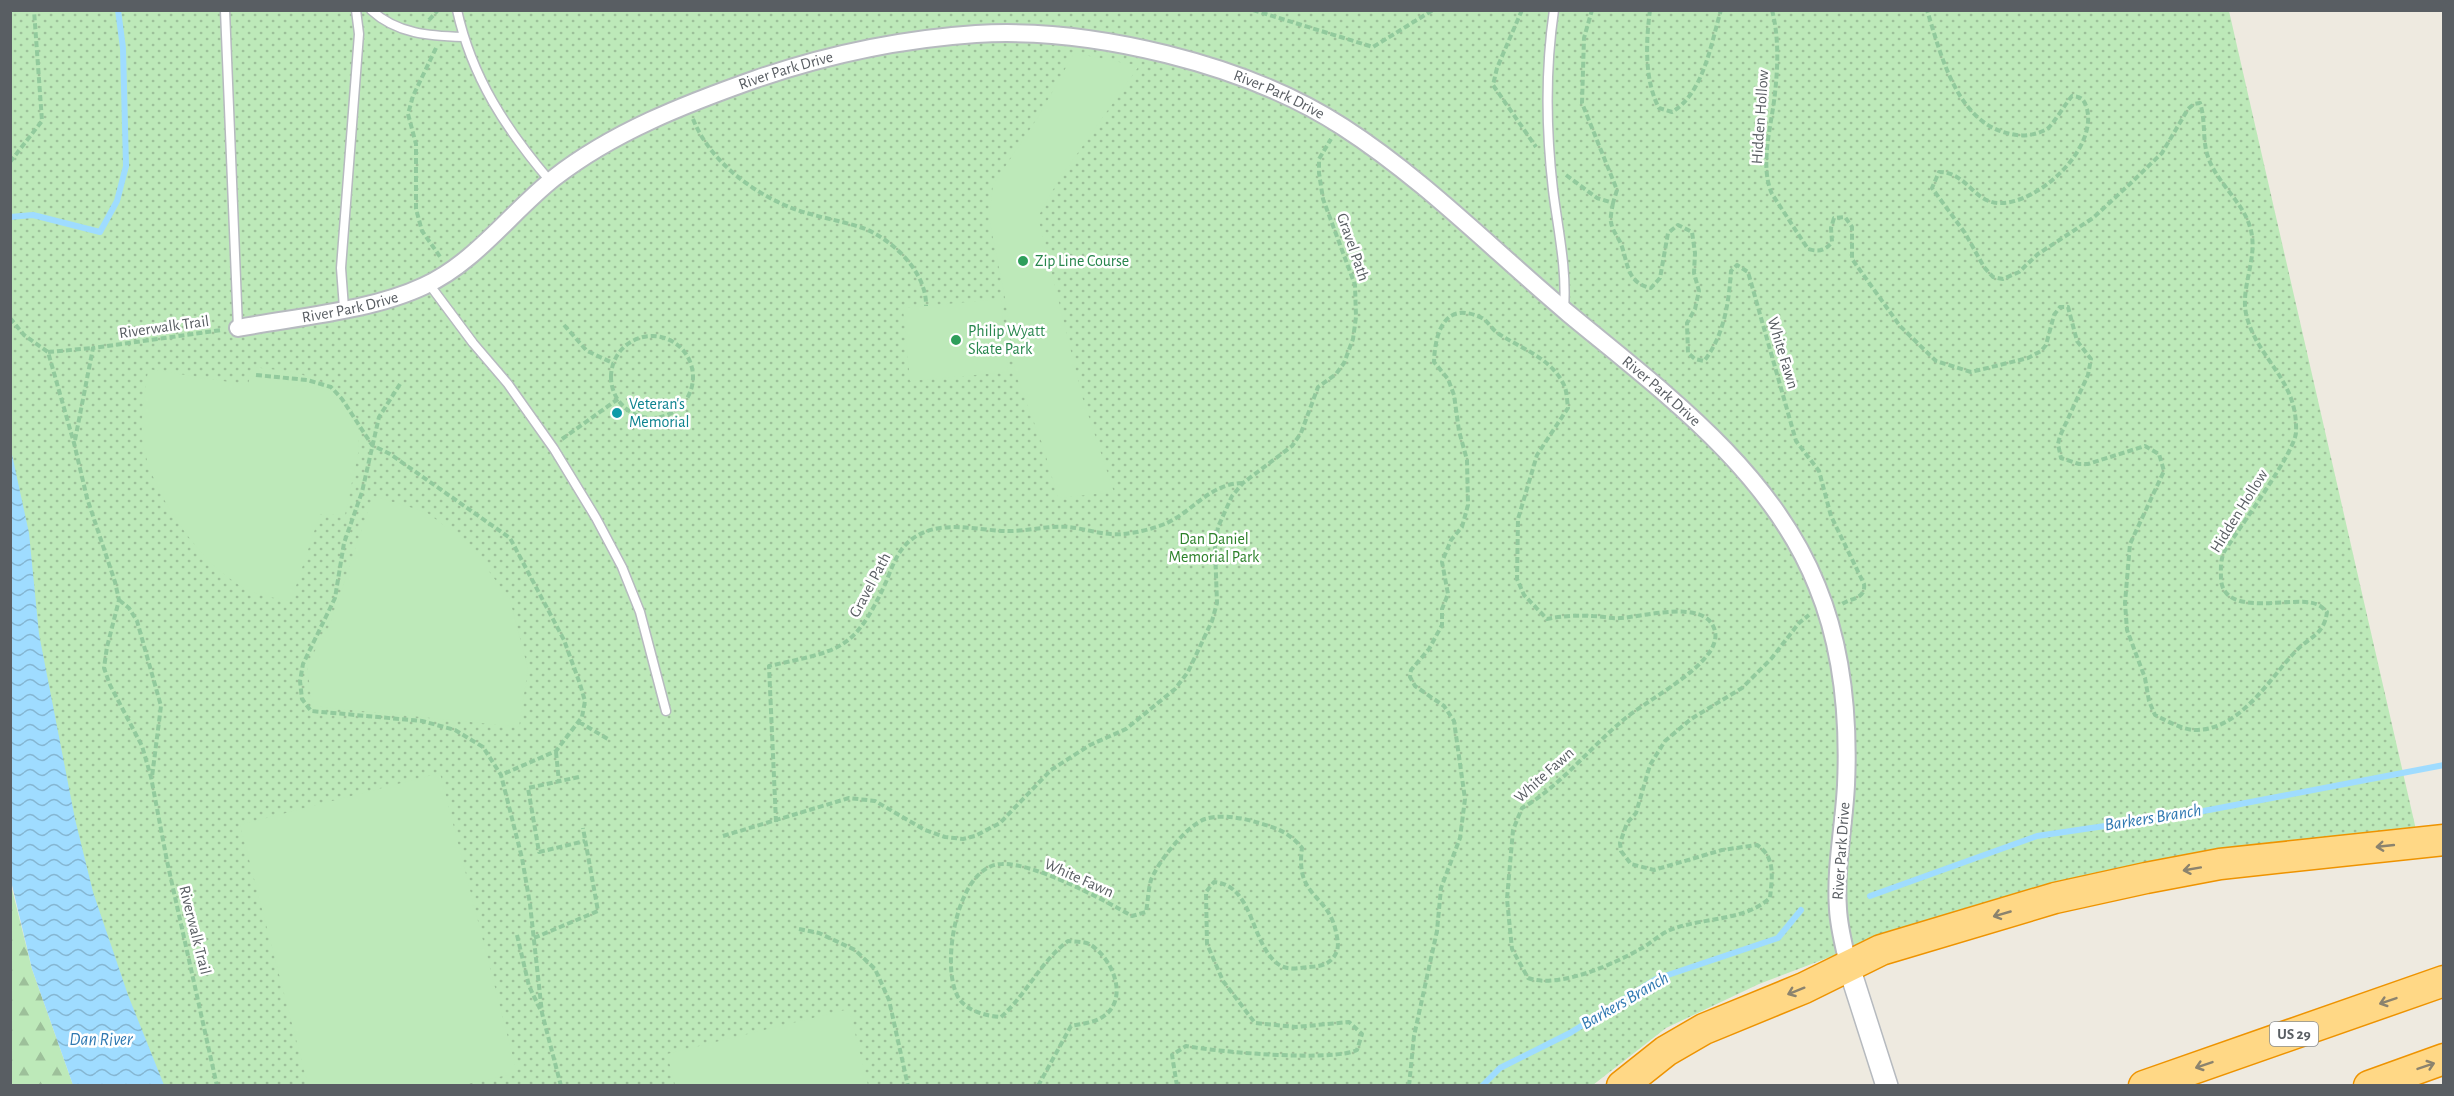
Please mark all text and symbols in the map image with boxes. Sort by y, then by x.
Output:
street label: River Park Drive [736,49,835,93]
street label: River Park Drive [1231,67,1327,122]
street label: Hidden Hollow [1749,69,1771,165]
street label: Gravel Path [1334,211,1372,283]
place label: Zip Line Course [1035,253,1129,269]
marker: Zip Line Course [1016,254,1030,268]
street label: River Park Drive [301,289,400,325]
street label: Riverwalk Trail [118,313,210,341]
street label: White Fawn [1765,315,1801,391]
place label: Philip Wyatt Skate Park [968,323,1045,357]
marker: Philip Wyatt Skate Park [949,333,963,347]
street label: River Park Drive [1619,353,1704,429]
place label: Veteran's Memorial [629,396,690,430]
marker: Veteran's Memorial [610,406,624,420]
street label: Hidden Hollow [2207,467,2271,555]
park label: Dan Daniel Memorial Park [1169,531,1260,565]
street label: Gravel Path [846,550,894,620]
street label: White Fawn [1511,744,1577,806]
water label: Barkers Branch [2103,801,2203,835]
street label: River Park Drive [1830,802,1852,900]
one-way arrow [2376,841,2396,852]
street label: White Fawn [1042,856,1116,900]
one-way arrow [2182,864,2202,875]
street label: Riverwalk Trail [176,884,214,976]
one-way arrow [1993,909,2012,920]
water label: Barkers Branch [1578,969,1672,1033]
one-way arrow [1788,986,1806,997]
one-way arrow [2379,996,2398,1007]
road number: US 29 [2270,1022,2318,1046]
water label: Dan River [69,1031,134,1049]
one-way arrow [2416,1059,2435,1070]
one-way arrow [2195,1060,2214,1071]

